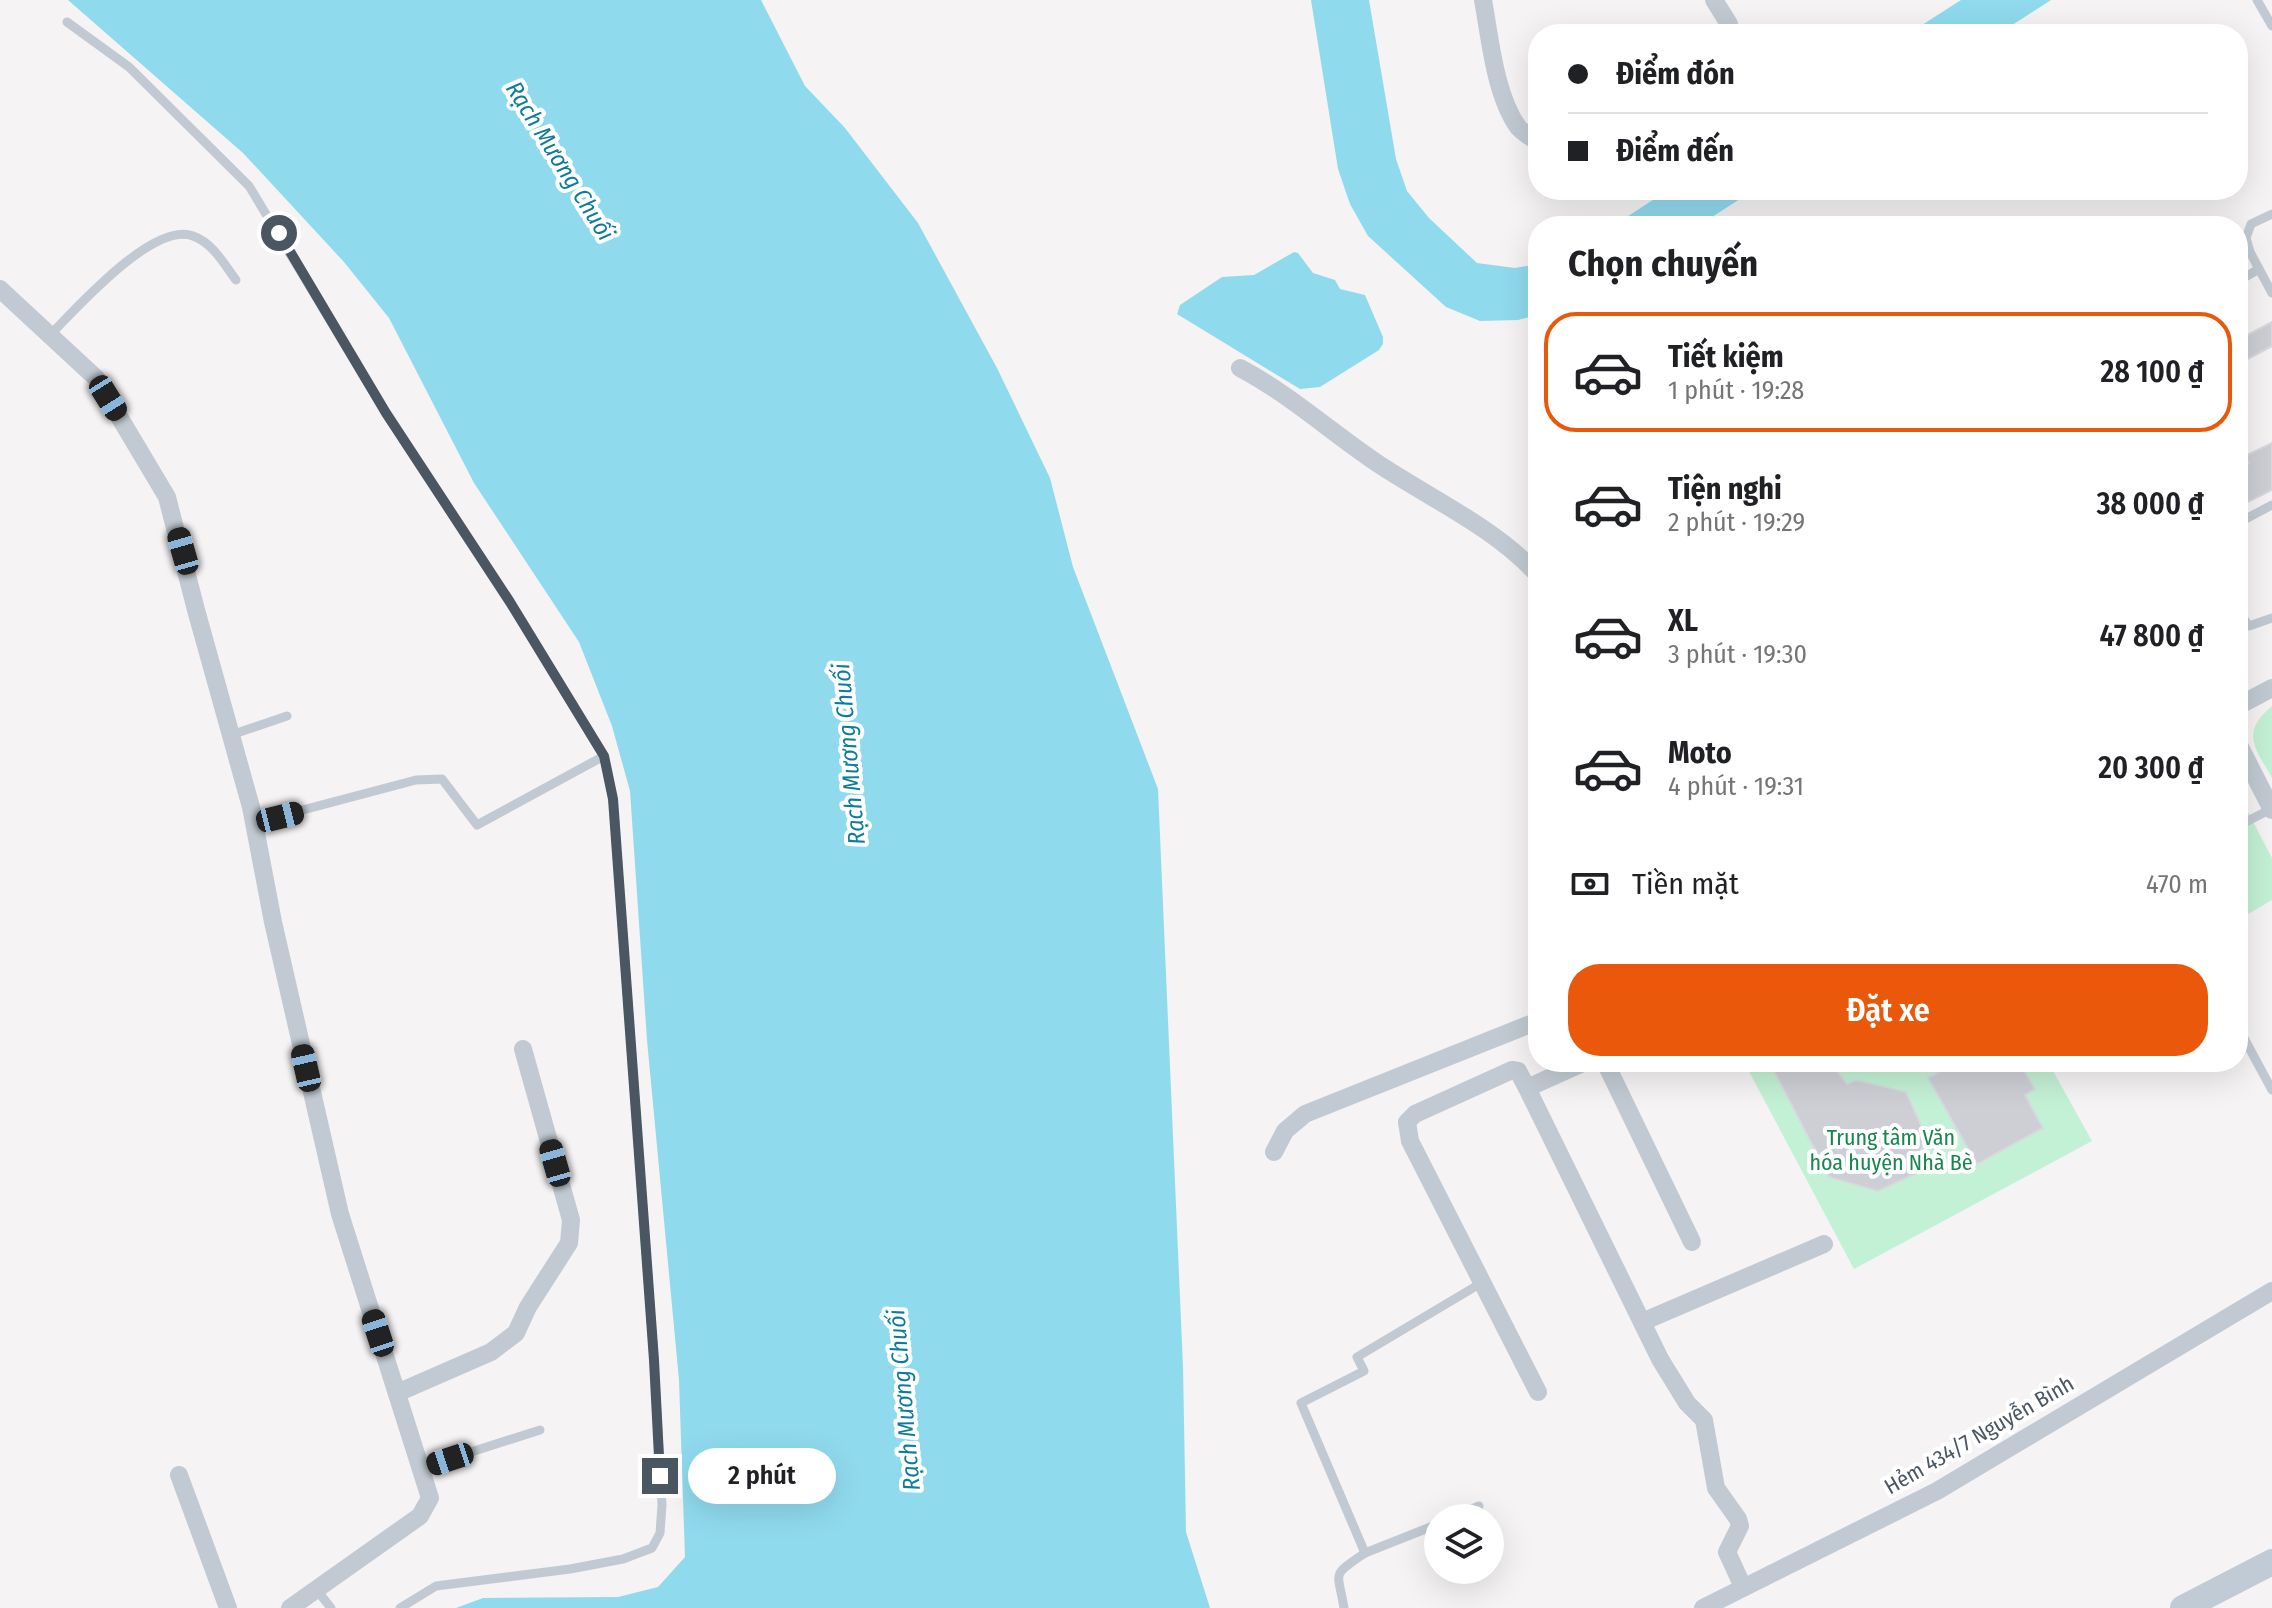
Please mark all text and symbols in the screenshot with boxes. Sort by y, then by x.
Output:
text: Điểm đón [1616,56,1735,92]
water label: Rạch Mương Chuối [500,76,620,246]
text: Điểm đến [1616,133,1734,169]
route start [261,215,297,251]
text: Chọn chuyến [1568,242,1758,286]
icon: car [1572,336,1644,408]
text: Tiết kiệm [1668,339,1784,375]
text: 28 100 ₫ [2100,354,2204,390]
car [85,371,131,425]
text: 1 phút · 19:28 [1668,375,1804,406]
icon: car [1572,468,1644,540]
text: Tiện nghi [1668,471,1782,507]
text: 38 000 ₫ [2096,486,2204,522]
text: 2 phút · 19:29 [1668,507,1805,538]
car [165,525,201,577]
icon: car [1572,600,1644,672]
text: XL [1668,603,1698,639]
text: 47 800 ₫ [2099,618,2204,654]
text: 3 phút · 19:30 [1668,639,1807,670]
water label: Rạch Mương Chuối [827,662,871,846]
icon: car [1572,732,1644,804]
text: Moto [1668,735,1732,771]
text: 20 300 ₫ [2098,750,2204,786]
text: 4 phút · 19:31 [1668,771,1804,802]
car [254,800,306,834]
icon: cash [1568,862,1612,906]
text: Tiền mặt [1632,866,1739,902]
text: 470 m [2146,869,2208,900]
button: Đặt xe [1568,964,2208,1056]
car [289,1042,323,1094]
park label: Trung tâm Văn hóa huyện Nhà Bè [1809,1124,1973,1176]
car [537,1137,573,1189]
car [359,1306,397,1360]
water label: Rạch Mương Chuối [882,1308,926,1492]
street label: Hẻm 434/7 Nguyễn Bình [1880,1370,2078,1500]
car [423,1440,477,1478]
callout: 2 phút [688,1448,836,1504]
route end [642,1458,678,1494]
text: 2 phút [728,1460,796,1491]
map controls [1424,1504,1504,1584]
button: layers [1424,1504,1504,1584]

